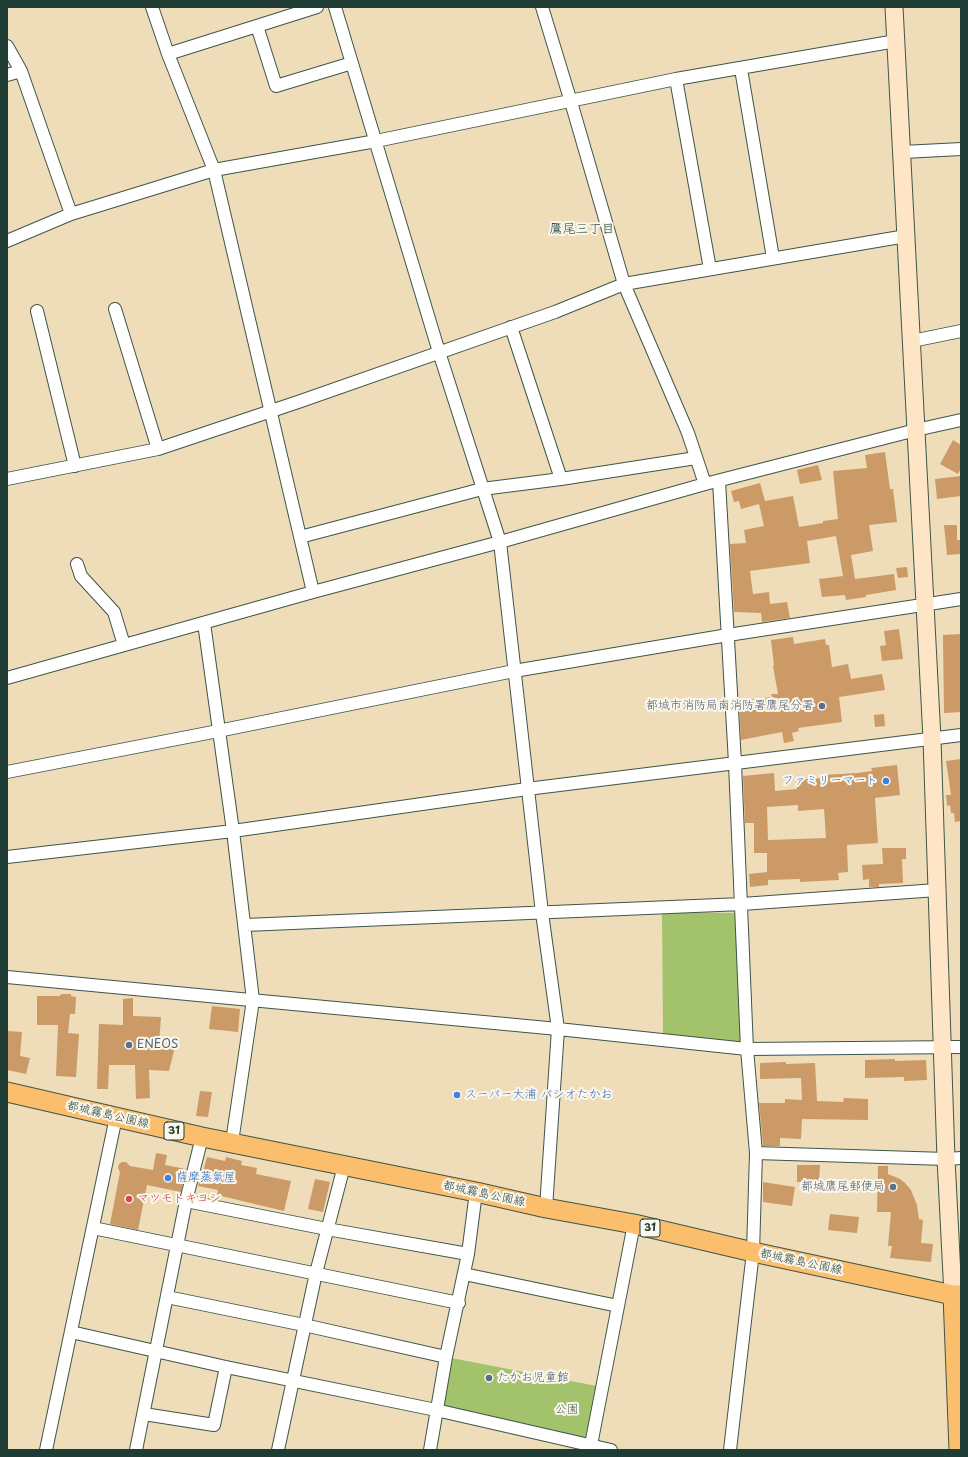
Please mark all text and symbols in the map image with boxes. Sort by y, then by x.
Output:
district label: 鷹尾三丁目 [550,221,614,237]
place label: 都城市消防局南消防署鷹尾分署 [646,699,814,713]
marker: 都城市消防局南消防署鷹尾分署 [817,701,827,711]
place label: ファミリーマート [782,774,878,788]
marker: ファミリーマート [881,776,891,786]
place label: ENEOS [137,1038,178,1052]
marker: ENEOS [124,1040,134,1050]
place label: スーパー大浦 パシオたかお [465,1088,612,1102]
marker: スーパー大浦 パシオたかお [452,1090,462,1100]
street label: 都城霧島公園線 [65,1099,151,1131]
road number: 31 [164,1122,184,1140]
place label: 薩摩蒸氣屋 [176,1171,236,1185]
marker: 薩摩蒸氣屋 [163,1173,173,1183]
street label: 都城霧島公園線 [441,1178,527,1210]
place label: 都城鷹尾郵便局 [801,1180,885,1194]
marker: 都城鷹尾郵便局 [888,1182,898,1192]
place label: マツモトキヨシ [137,1192,221,1206]
marker: マツモトキヨシ [124,1194,134,1204]
road number: 31 [640,1219,660,1237]
street label: 都城霧島公園線 [758,1246,844,1278]
place label: たかお児童館 [497,1371,569,1385]
marker: たかお児童館 [484,1373,494,1383]
park label: 公園 [555,1403,579,1417]

